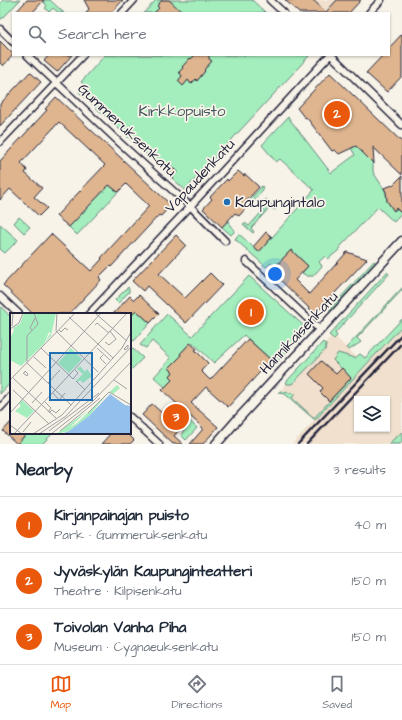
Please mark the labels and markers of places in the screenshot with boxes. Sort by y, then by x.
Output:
pin: 2 [324,99,350,129]
place label: Kaupungintalo [235,192,325,214]
marker: Kaupungintalo [222,197,232,207]
pin: 1 [238,297,264,327]
pin: 3 [163,402,189,432]

